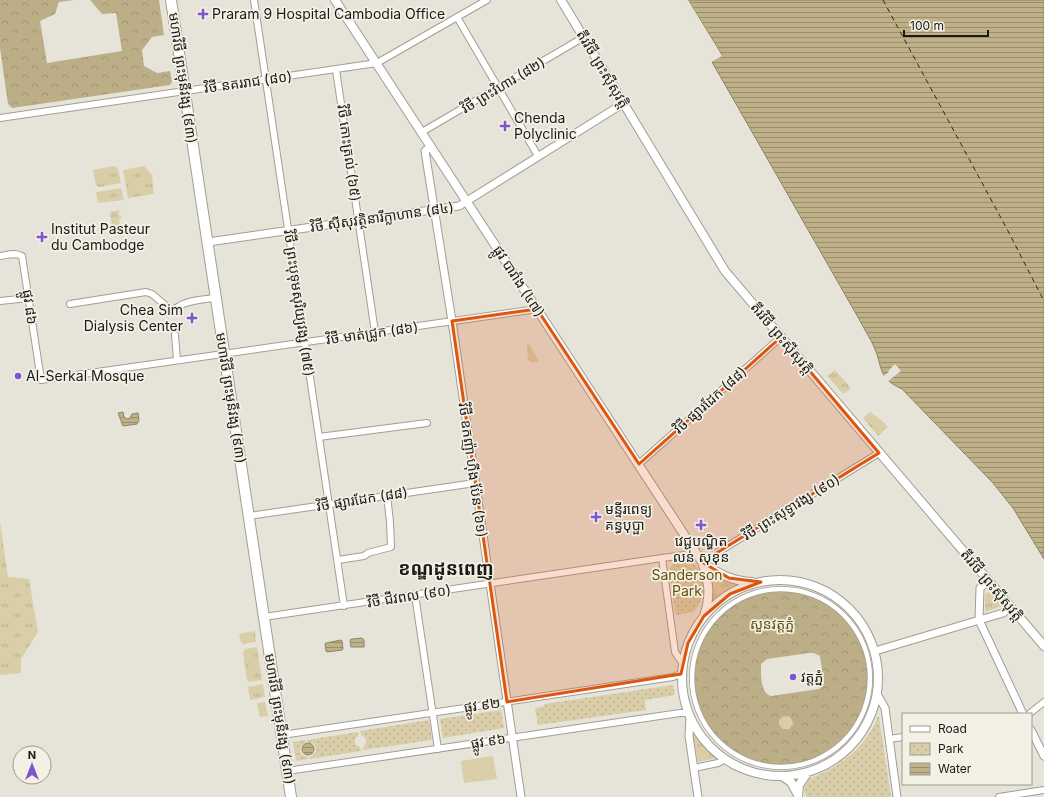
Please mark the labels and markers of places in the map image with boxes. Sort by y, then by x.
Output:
place label: Praram 9 Hospital Cambodia Office [212,5,445,22]
marker: Praram 9 Hospital Cambodia Office [197,8,209,20]
place label: Chenda Polyclinic [514,109,577,142]
marker: Chenda Polyclinic [499,120,511,132]
place label: Institut Pasteur du Cambodge [51,220,150,253]
marker: Institut Pasteur du Cambodge [36,231,48,243]
place label: Chea Sim Dialysis Center [84,301,183,334]
marker: Chea Sim Dialysis Center [186,312,198,324]
place label: Al-Serkal Mosque [26,367,144,384]
marker: Al-Serkal Mosque [13,371,23,381]
place label: មន្ទីរពេទ្យ គន្ធបុប្ផា [605,500,652,535]
marker: មន្ទីរពេទ្យ គន្ធបុប្ផា [590,511,602,523]
marker: វេជ្ជបណ្ឌិត លន់ សុខុន [695,519,707,531]
place label: វេជ្ជបណ្ឌិត លន់ សុខុន [673,532,729,565]
place label: វត្ដភ្នំ [801,668,823,686]
marker: វត្ដភ្នំ [788,672,798,682]

